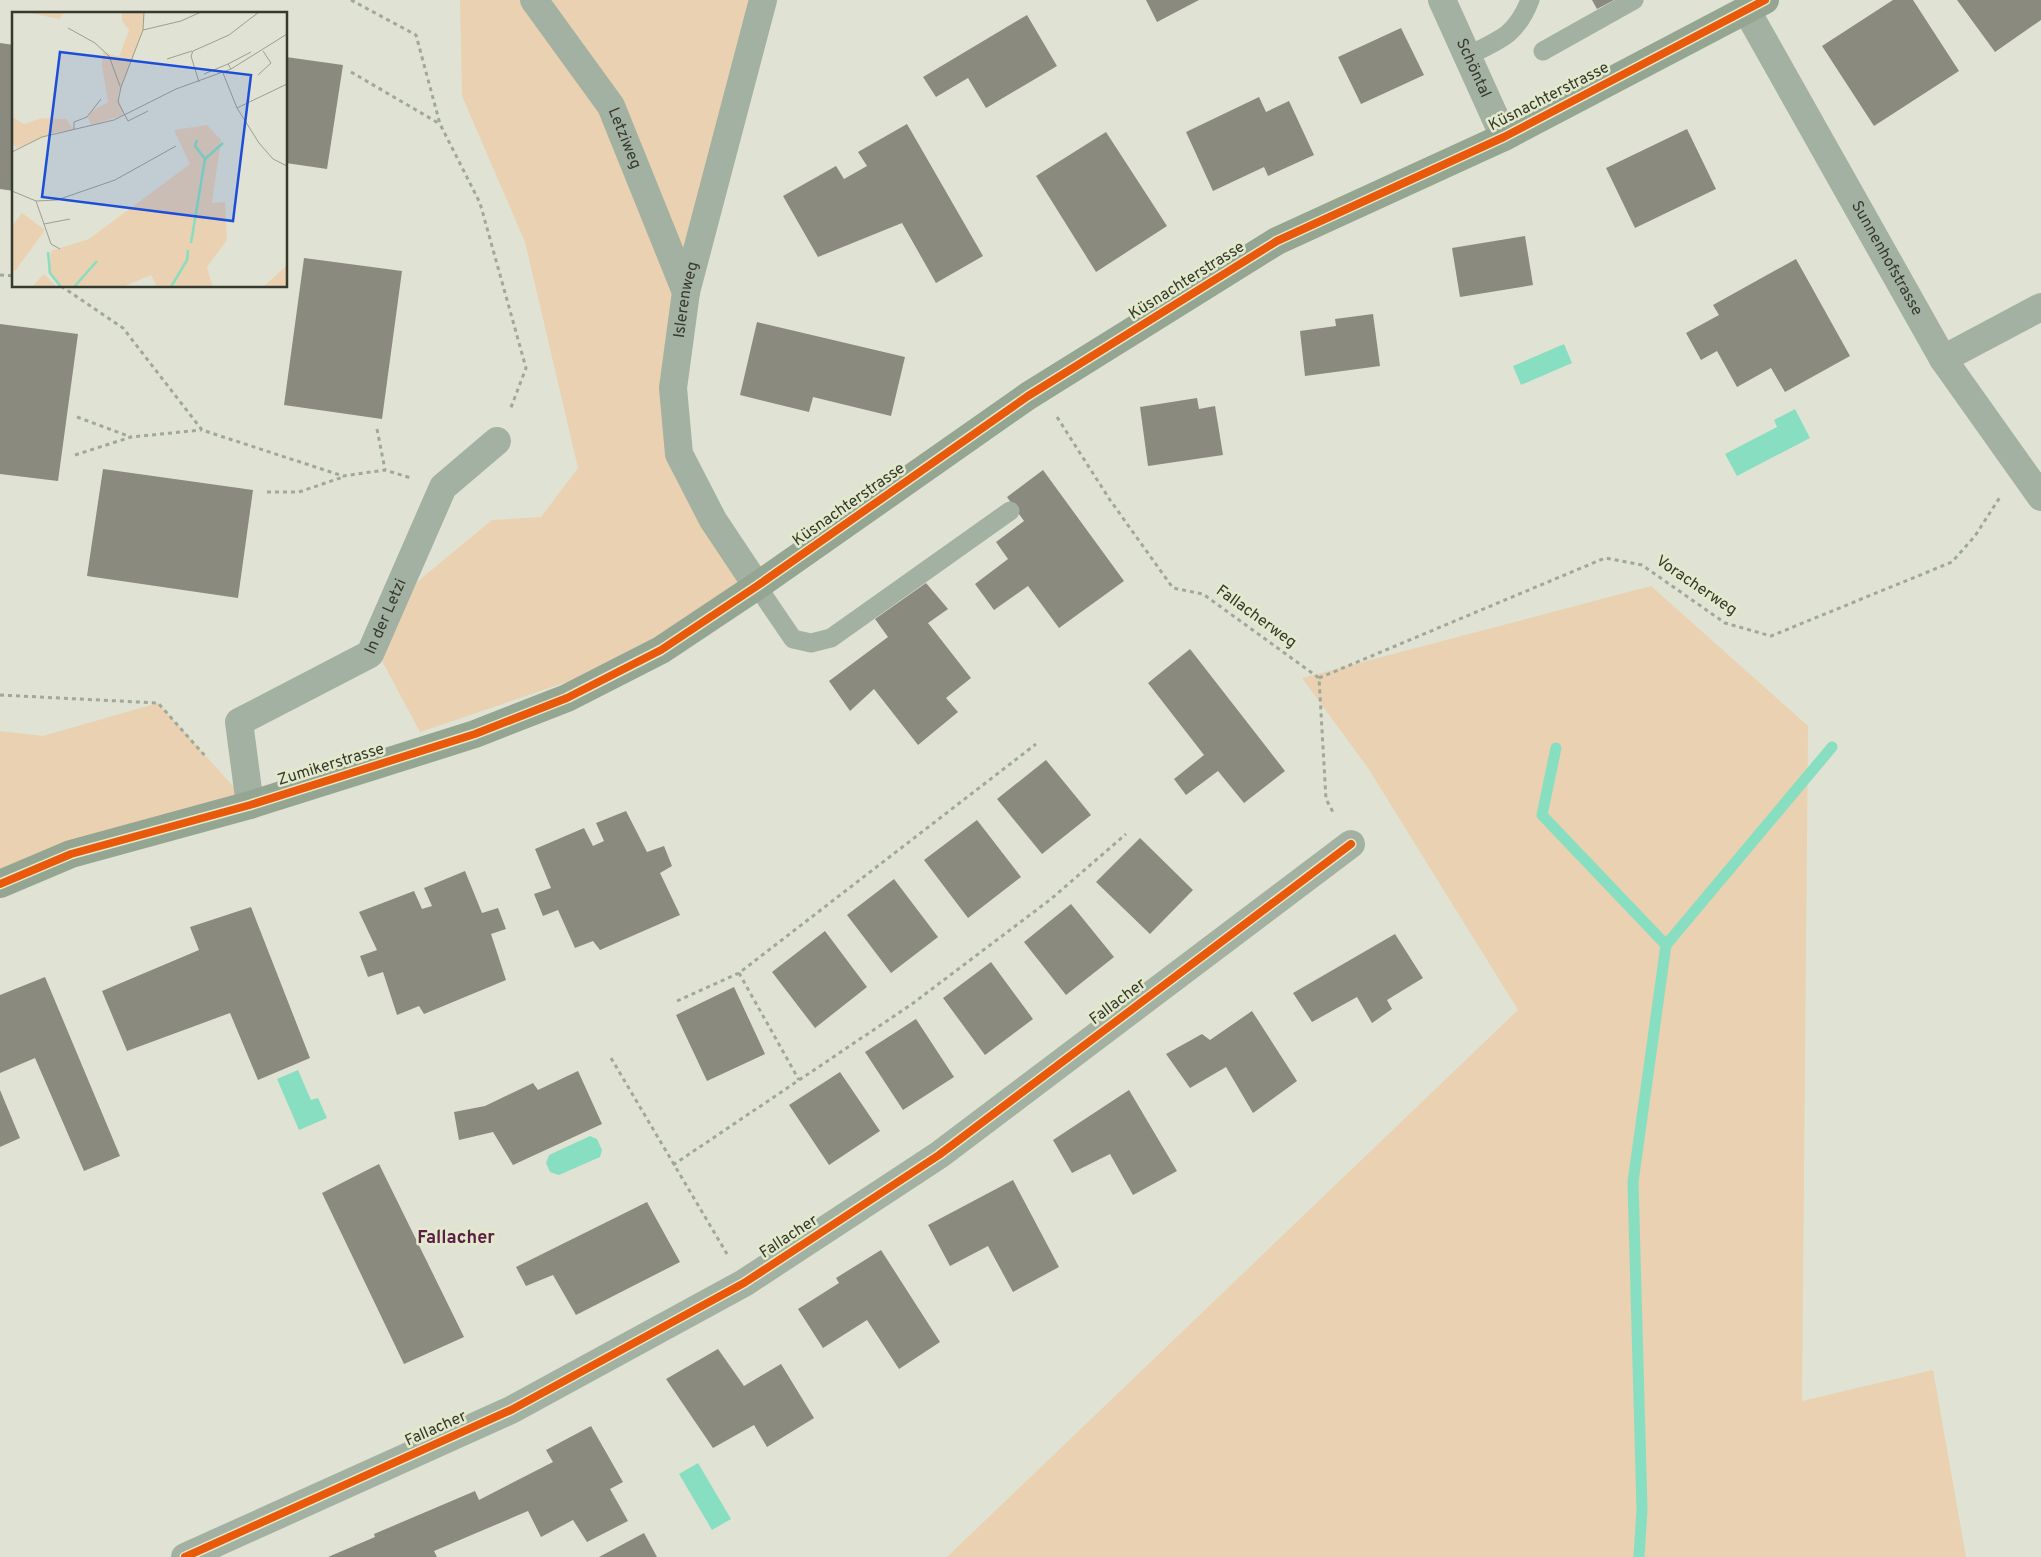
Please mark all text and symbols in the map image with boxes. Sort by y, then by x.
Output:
inset map [12,12,288,288]
street label: Schöntal [1451,35,1495,101]
street label: Küsnachterstrasse [1485,58,1613,136]
street label: Letziweg [603,105,645,172]
street label: Sunnenhofstrasse [1846,198,1927,319]
street label: Küsnachterstrasse [1125,237,1249,325]
street label: Islerenweg [670,259,704,339]
street label: Küsnachterstrasse [789,459,909,551]
street label: Voracherweg [1652,551,1740,621]
street label: In der Letzi [361,576,412,658]
street label: Fallacherweg [1212,581,1300,653]
street label: Zumikerstrasse [275,739,387,791]
street label: Fallacher [1086,974,1150,1030]
street label: Fallacher [756,1211,822,1263]
district label: Fallacher [417,1227,495,1250]
street label: Fallacher [402,1407,470,1451]

